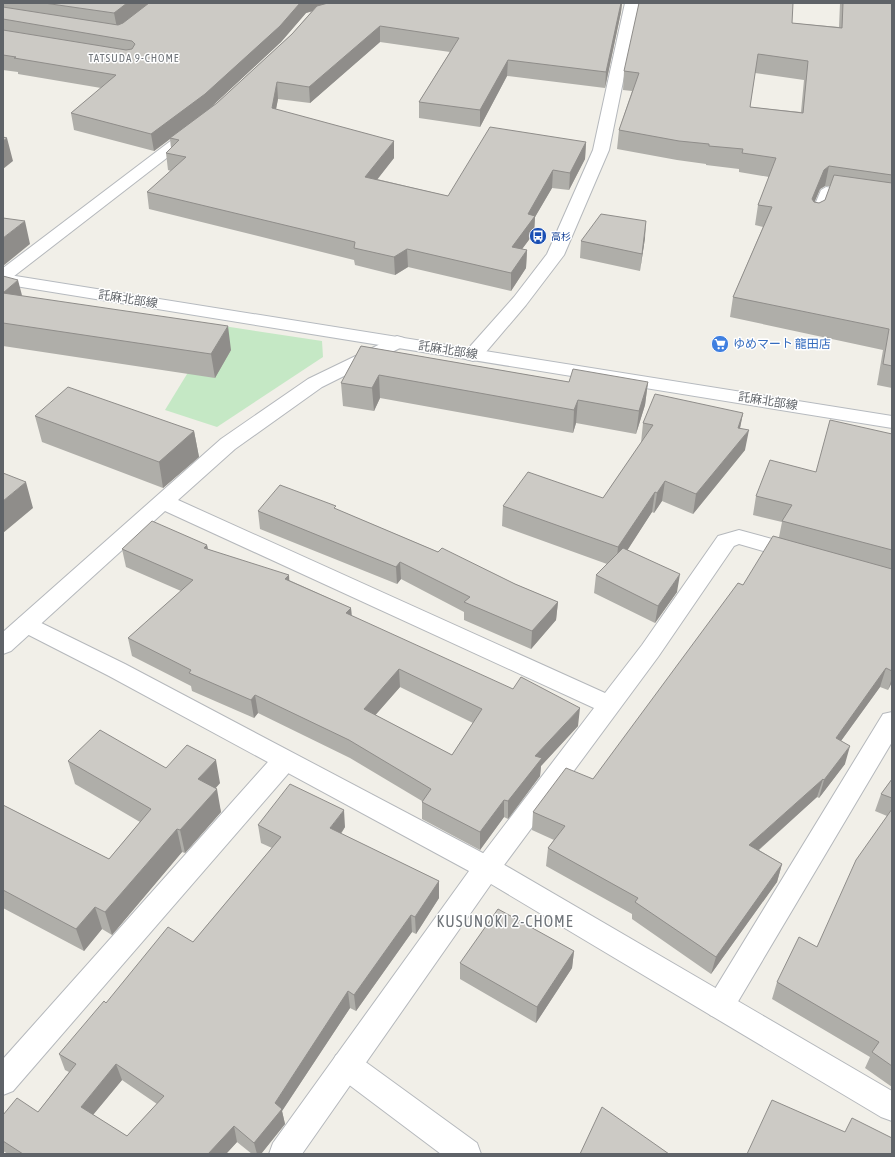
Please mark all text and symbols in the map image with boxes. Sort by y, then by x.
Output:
district label: TATSUDA 9-CHOME [88,52,180,64]
bus stop icon: 高杉 [528,226,548,246]
place label: 高杉 [551,231,571,242]
street label: 託麻北部線 [97,287,159,311]
supermarket icon: ゆめマート 龍田店 [710,334,730,354]
place label: ゆめマート 龍田店 [733,337,831,351]
street label: 託麻北部線 [417,338,479,362]
street label: 託麻北部線 [737,389,799,413]
district label: KUSUNOKI 2-CHOME [436,912,574,930]

